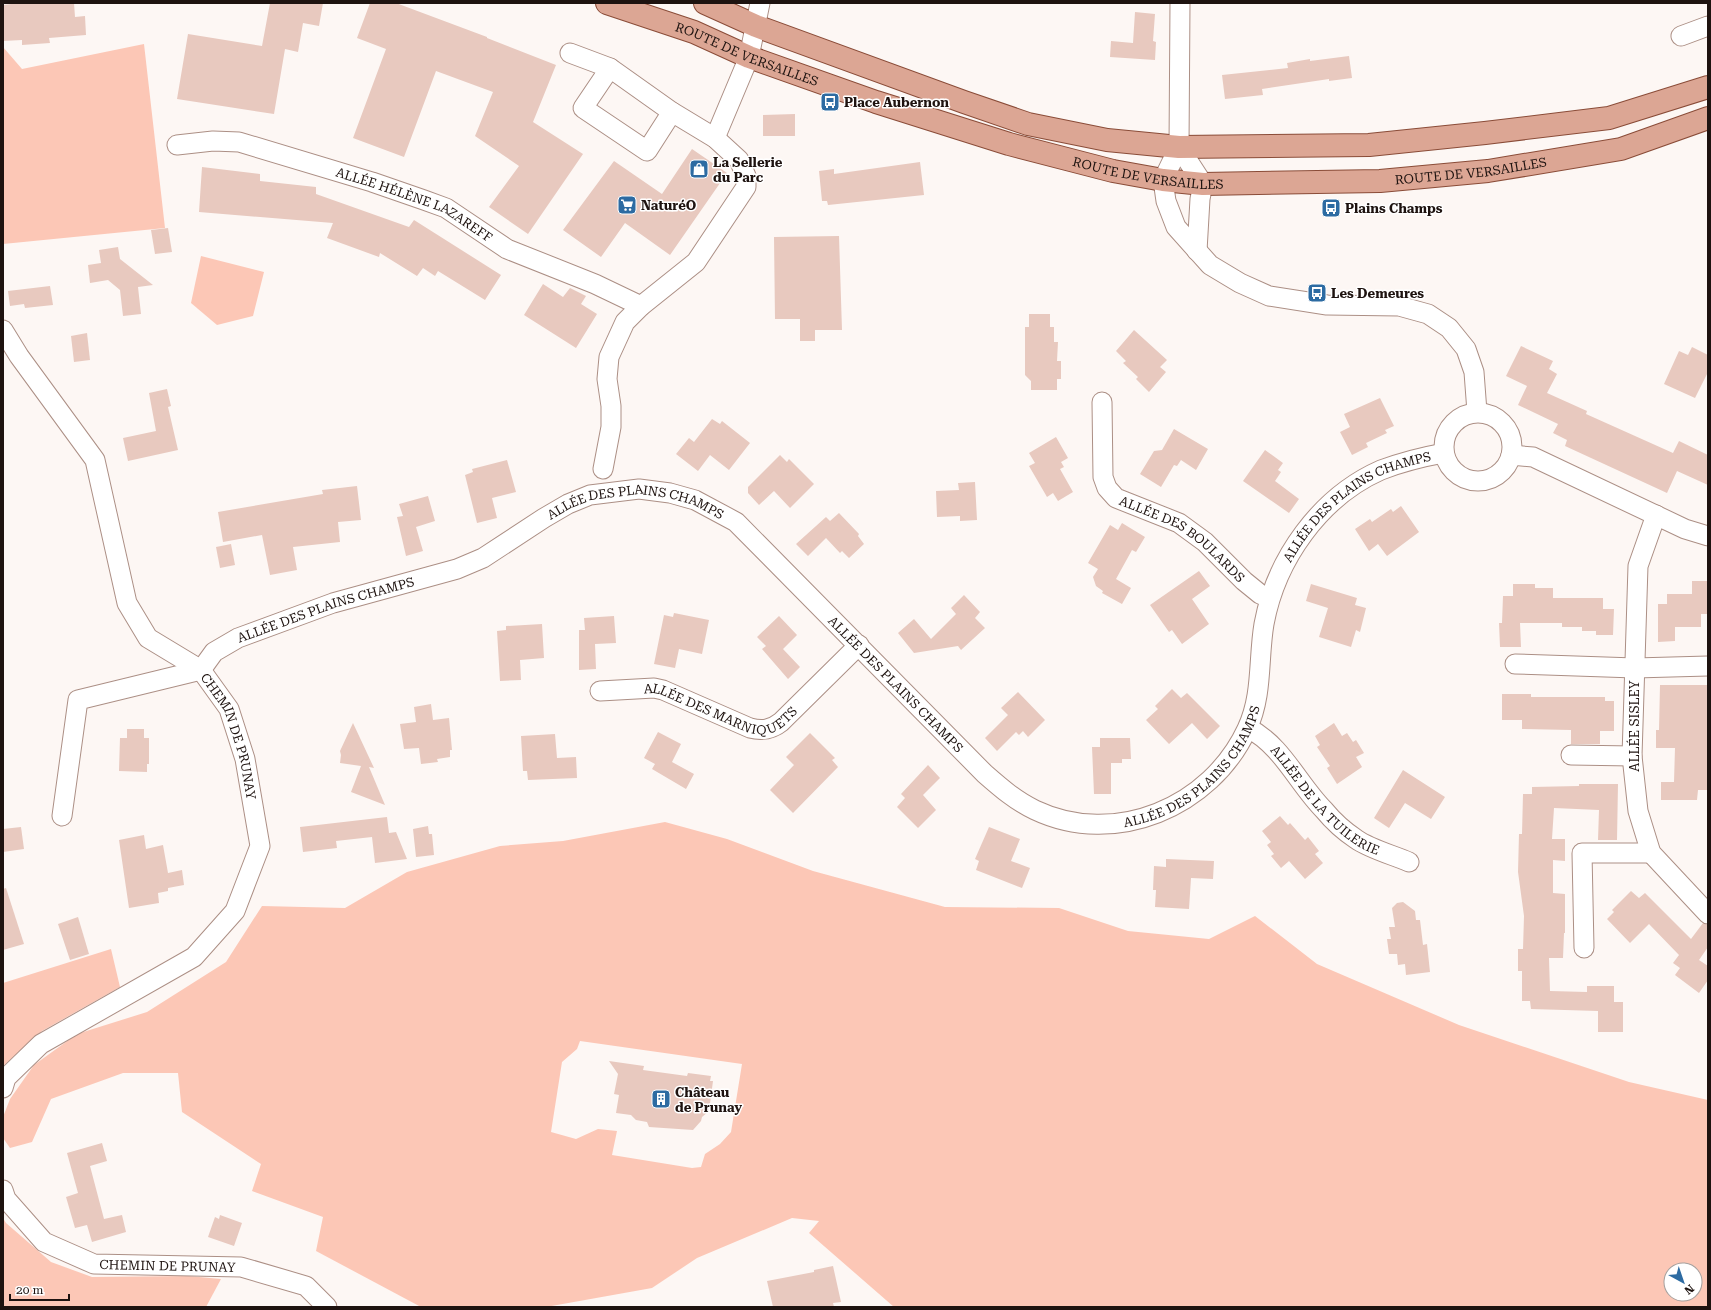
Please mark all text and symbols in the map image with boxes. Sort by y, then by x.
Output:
street label: ROUTE DE VERSAILLES [673,19,821,89]
bus stop icon: Place Aubernon [819,91,841,113]
place label: Place Aubernon [844,95,949,110]
street label: ROUTE DE VERSAILLES [1071,153,1224,192]
street label: ROUTE DE VERSAILLES [1394,154,1548,187]
place label: La Sellerie du Parc [713,155,783,185]
shop icon: La Sellerie du Parc [688,158,710,180]
street label: ALLÉE HÉLÈNE LAZAREFF [334,164,496,245]
supermarket icon: NaturéO [616,194,638,216]
bus stop icon: Plains Champs [1320,197,1342,219]
place label: NaturéO [641,198,697,213]
place label: Plains Champs [1345,201,1443,216]
bus stop icon: Les Demeures [1306,282,1328,304]
place label: Les Demeures [1331,286,1424,301]
street label: ALLÉE DES PLAINS CHAMPS [1280,448,1432,565]
text: ALLÉE DES PLAINS CHAMPS [544,481,727,522]
street label: ALLÉE DES BOULARDS [1117,493,1248,585]
street label: ALLÉE DES PLAINS CHAMPS [542,509,728,527]
street label: ALLÉE DES PLAINS CHAMPS [235,574,416,645]
street label: ALLÉE DES PLAINS CHAMPS [825,613,967,755]
street label: CHEMIN DE PRUNAY [198,670,259,801]
street label: ALLÉE DES MARNIQUETS [643,680,800,737]
street label: ALLÉE SISLEY [1626,680,1642,772]
street label: ALLÉE DES PLAINS CHAMPS [1122,704,1262,830]
street label: ALLÉE DE LA TUILERIE [1268,742,1382,858]
place label: Château de Prunay [675,1085,742,1115]
building icon: Château de Prunay [650,1088,672,1110]
street label: CHEMIN DE PRUNAY [99,1257,236,1274]
north arrow [1663,1262,1703,1302]
scale bar [10,1276,69,1302]
text: N [1681,1282,1697,1297]
text: 20 m [16,1283,43,1297]

